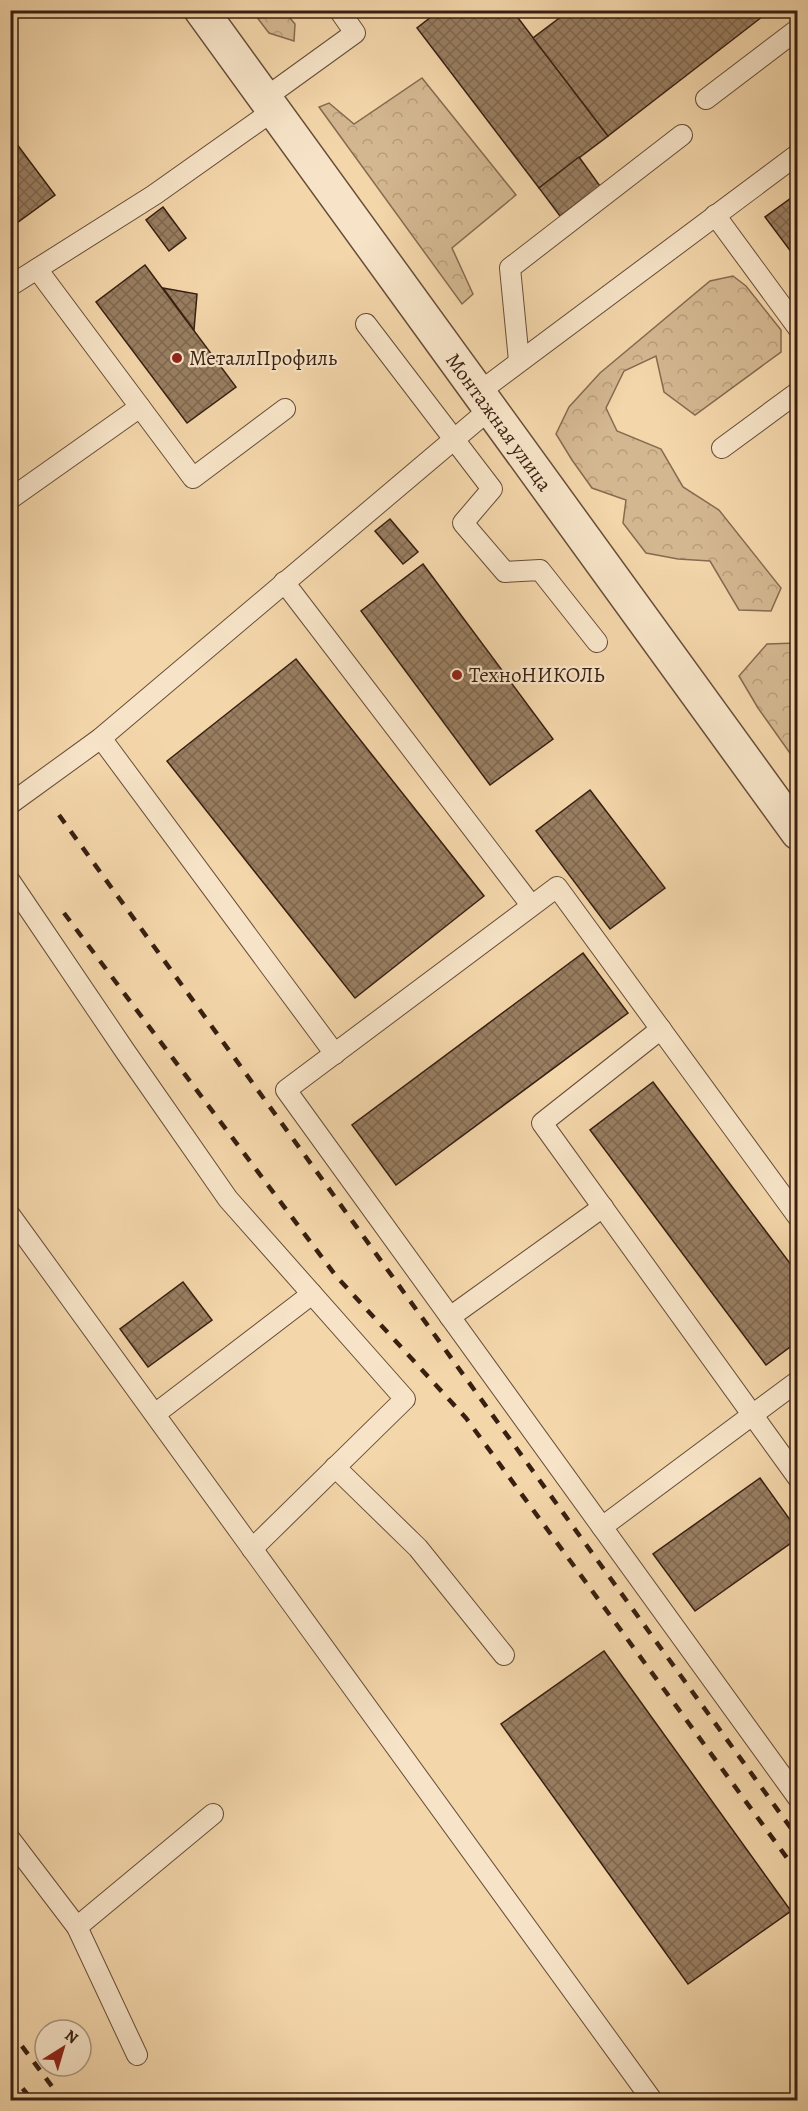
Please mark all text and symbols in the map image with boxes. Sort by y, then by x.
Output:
place label: МеталлПрофиль [189,344,337,372]
street label: Монтажная улица [439,347,559,497]
marker: МеталлПрофиль [170,351,184,365]
place label: ТехноНИКОЛЬ [469,661,605,689]
marker: ТехноНИКОЛЬ [450,668,464,682]
north arrow [33,2018,93,2078]
text: N [60,2025,83,2049]

